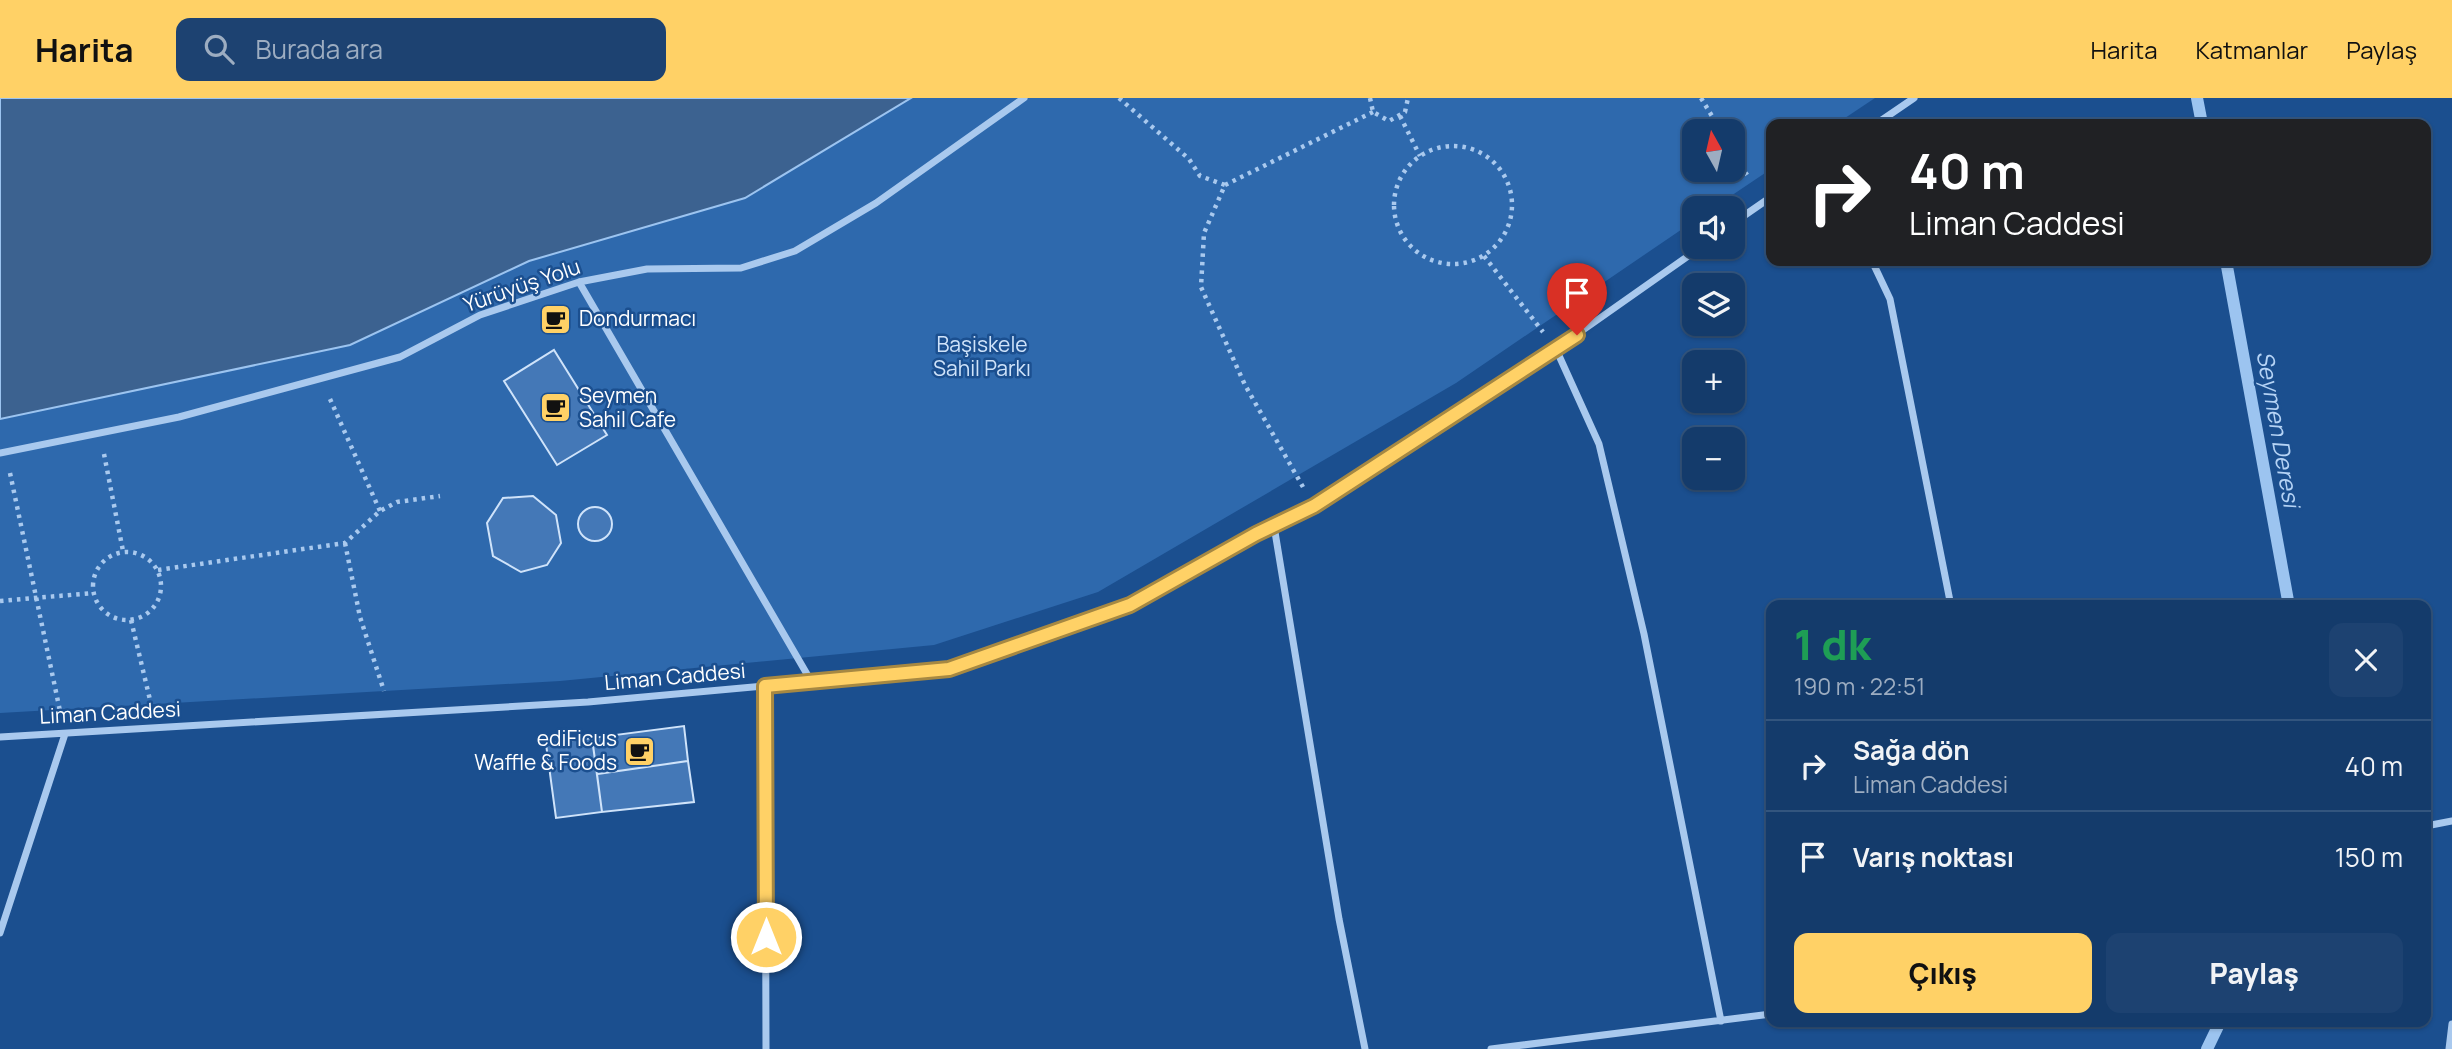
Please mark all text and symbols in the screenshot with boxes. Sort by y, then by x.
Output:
search box [176,18,666,81]
text: Harita [35,27,134,72]
icon: search [200,30,238,68]
text: Burada ara [256,31,383,67]
text: Harita [2091,33,2158,66]
text: Katmanlar [2196,33,2308,66]
text: Paylaş [2346,33,2417,66]
north arrow [1682,119,1745,182]
map controls [1682,119,1745,490]
text: 40 m [1909,137,2025,204]
icon: right [1794,147,1885,238]
button: sound [1682,196,1745,259]
text: Liman Caddesi [1909,201,2125,245]
street label: Yürüyüş Yolu [459,252,584,318]
pin [1547,263,1607,335]
button: layers [1682,273,1745,336]
icon: arrive [1558,274,1596,312]
cafe icon: Dondurmacı [539,302,573,336]
place label: Dondurmacı [579,304,696,332]
park label: Başiskele Sahil Parkı [933,330,1031,382]
water label: Seymen Deresi [2249,348,2309,512]
button: + [1682,350,1745,413]
place label: Seymen Sahil Cafe [579,381,676,433]
cafe icon: Seymen Sahil Cafe [539,391,573,425]
button: − [1682,427,1745,490]
text: 1 dk [1794,615,1871,673]
button: close [2329,623,2403,697]
street label: Liman Caddesi [603,656,747,696]
text: 190 m · 22:51 [1794,670,1925,702]
street label: Liman Caddesi [39,694,181,730]
place label: ediFicus Waffle & Foods [474,724,617,776]
text: Sağa dön [1853,732,1970,768]
cafe icon: ediFicus Waffle & Foods [623,734,657,768]
icon: right [1794,747,1832,785]
text: 40 m [2345,748,2403,784]
text: Liman Caddesi [1853,768,2008,800]
icon: arrive [1794,838,1832,876]
text: Varış noktası [1853,839,2014,875]
text: 150 m [2335,839,2403,875]
position arrow [729,900,803,974]
button: Çıkış [1794,933,2092,1013]
button: Paylaş [2106,933,2403,1013]

